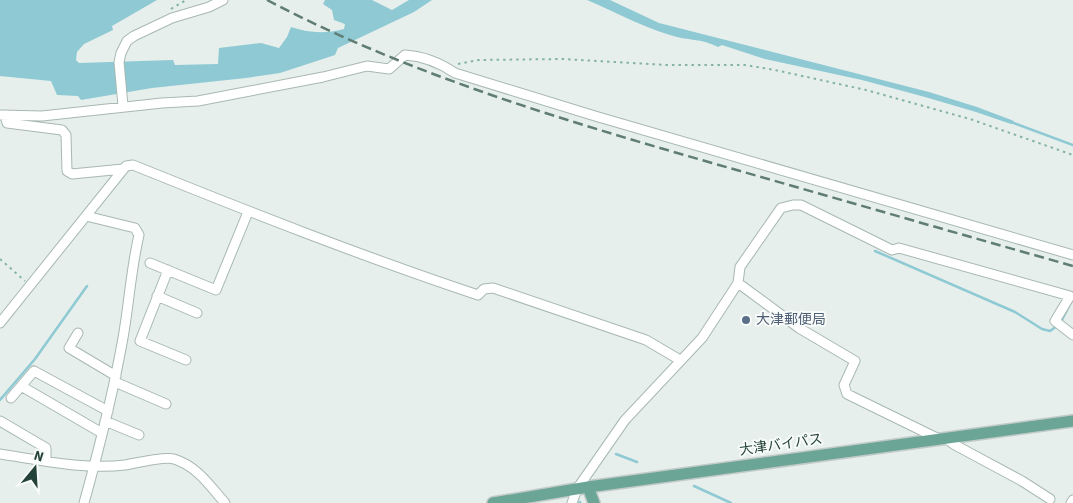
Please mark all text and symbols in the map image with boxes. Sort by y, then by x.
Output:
place label: 大津郵便局 [756,310,826,330]
marker: 大津郵便局 [740,314,752,326]
street label: 大津バイパス [738,429,824,461]
north arrow [10,443,60,493]
text: N [31,446,46,468]

